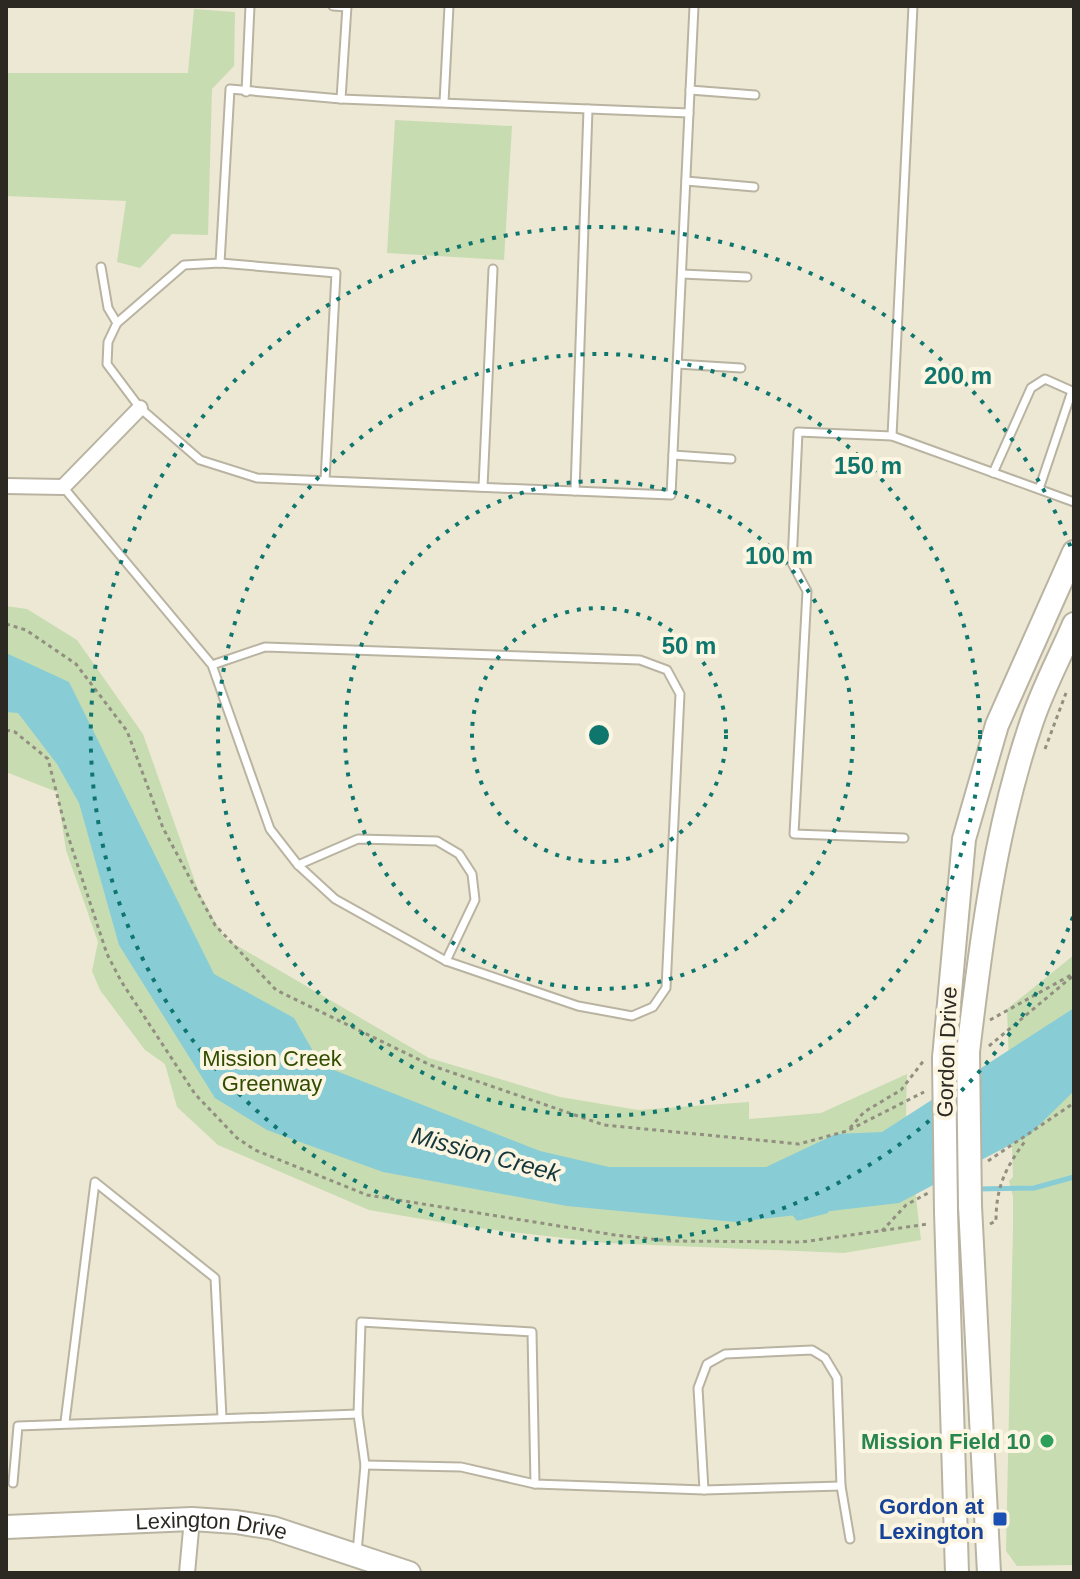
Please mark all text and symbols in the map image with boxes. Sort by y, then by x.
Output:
text: 200 m [924,362,992,389]
text: 150 m [834,452,902,479]
text: 100 m [745,542,813,569]
text: 50 m [662,632,716,659]
centre of rings [585,721,613,749]
street label: Gordon Drive [932,986,962,1118]
park label: Mission Creek Greenway [202,1046,343,1096]
water label: Mission Creek [409,1121,565,1187]
place label: Mission Field 10 [861,1429,1031,1454]
marker: Mission Field 10 [1038,1432,1056,1450]
place label: Gordon at Lexington [879,1494,985,1544]
street label: Lexington Drive [135,1506,291,1544]
marker: Gordon at Lexington [991,1510,1009,1528]

